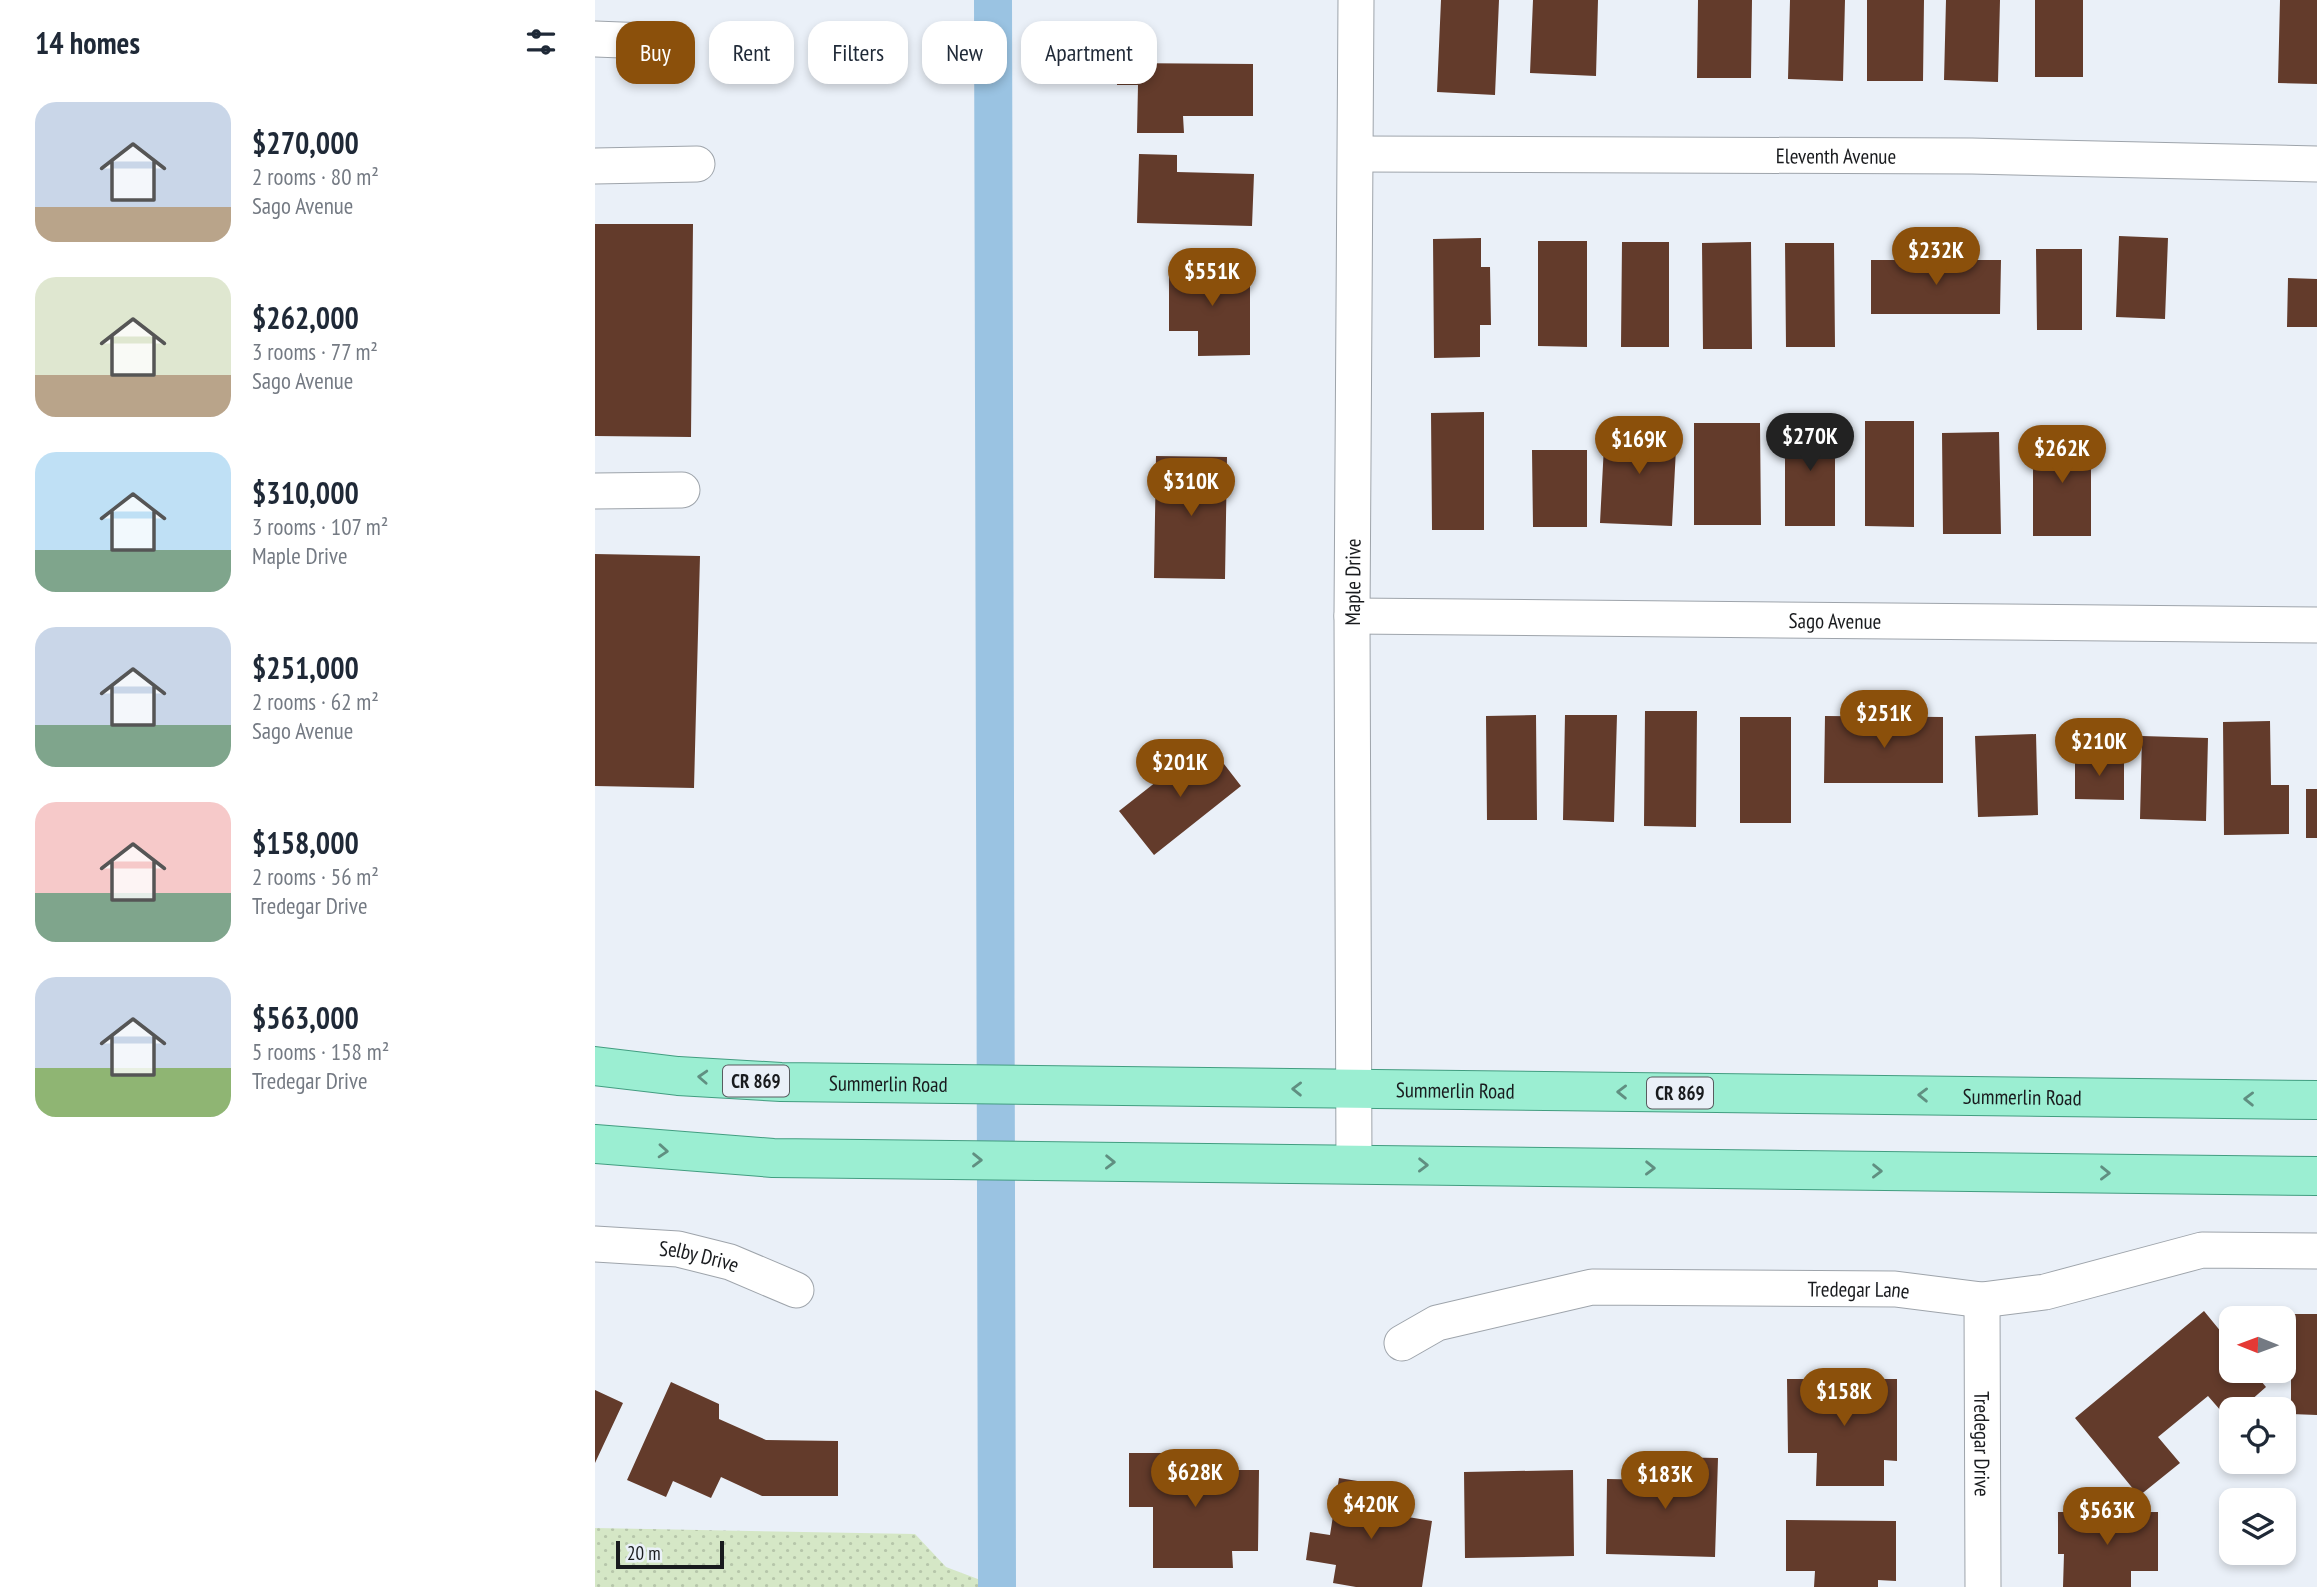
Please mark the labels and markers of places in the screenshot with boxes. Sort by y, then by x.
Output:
pin: $232K [1887,228,1985,287]
pin: $551K [1163,248,1261,308]
pin: $270K [1761,414,1859,473]
pin: $169K [1590,416,1688,476]
pin: $262K [2013,426,2111,485]
pin: $310K [1142,458,1240,518]
pin: $251K [1835,690,1933,750]
pin: $210K [2050,718,2148,778]
pin: $201K [1131,740,1229,799]
pin: $158K [1795,1368,1893,1428]
pin: $628K [1146,1450,1244,1509]
pin: $183K [1616,1452,1714,1511]
pin: $420K [1322,1482,1420,1541]
pin: $563K [2058,1488,2156,1547]

